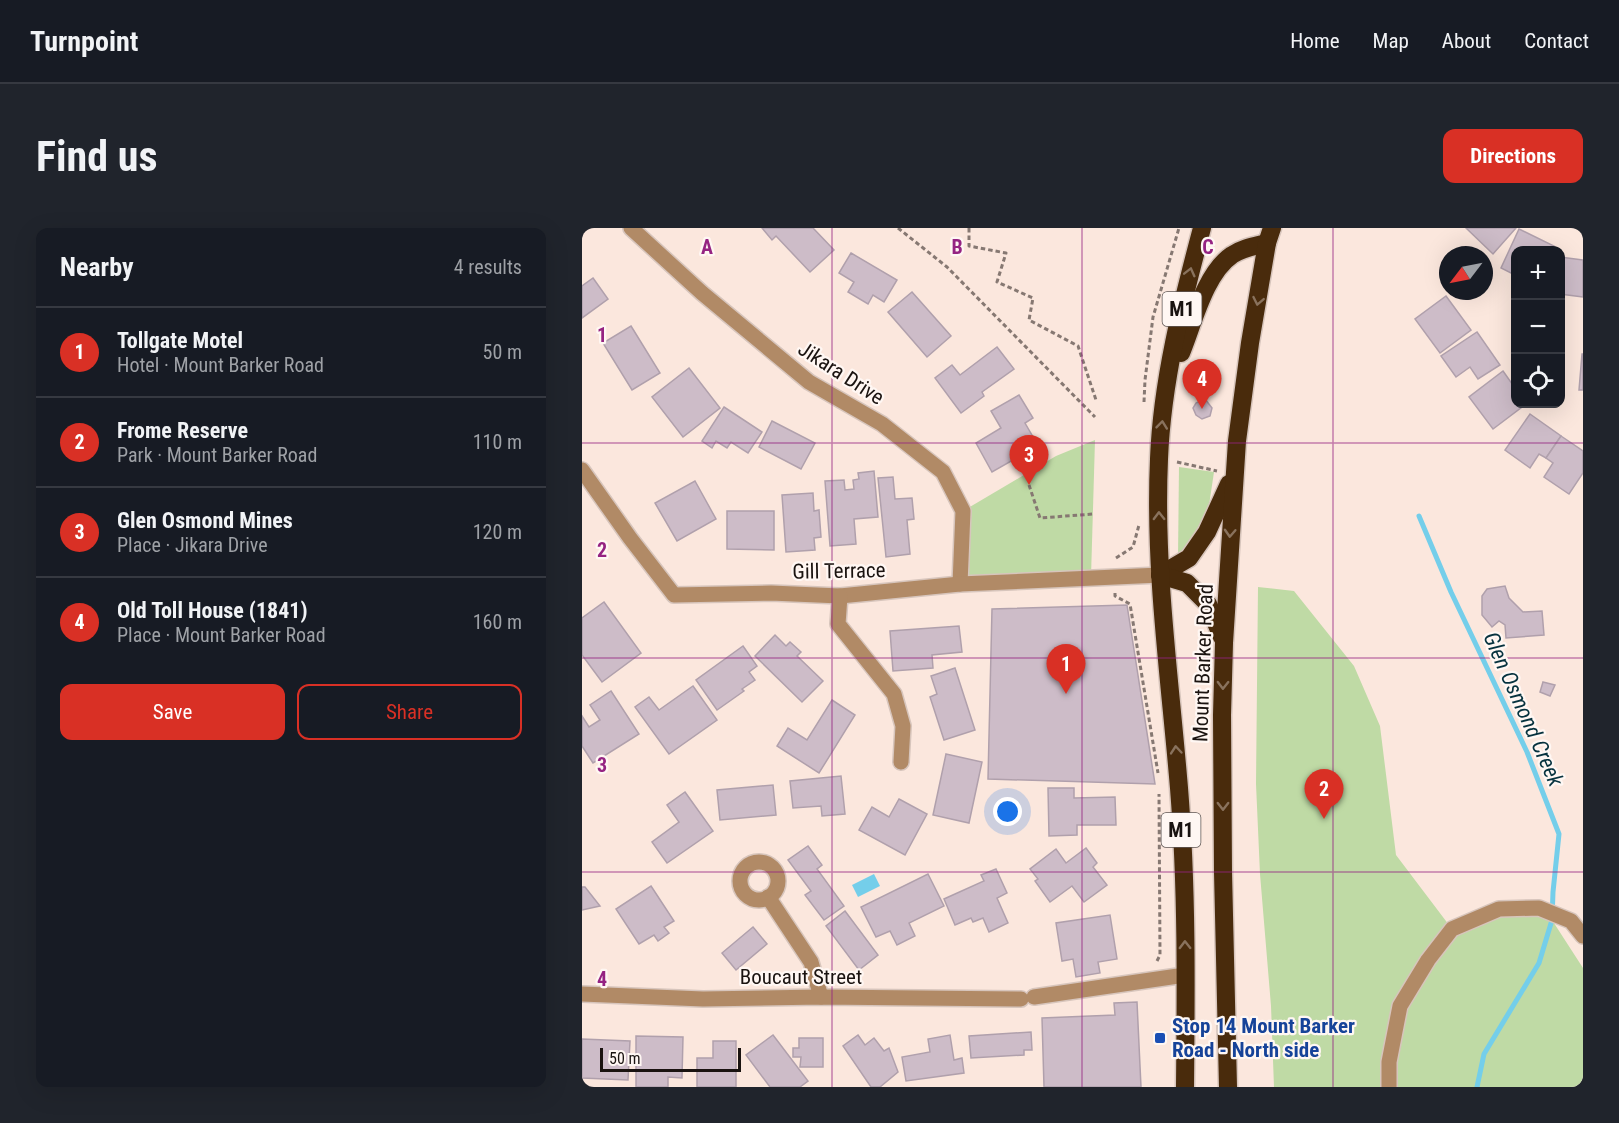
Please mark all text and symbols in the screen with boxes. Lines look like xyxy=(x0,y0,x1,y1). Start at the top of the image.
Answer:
text: Turnpoint xyxy=(30,25,138,58)
text: Home xyxy=(1290,29,1340,53)
text: Map xyxy=(1373,29,1409,53)
text: About xyxy=(1442,29,1491,53)
text: Contact xyxy=(1524,29,1589,53)
button: Directions xyxy=(1443,129,1583,183)
text: Find us xyxy=(36,132,157,181)
text: A xyxy=(701,235,713,259)
text: B xyxy=(951,235,963,259)
text: C xyxy=(1202,235,1214,259)
north arrow xyxy=(1439,246,1493,300)
map controls xyxy=(1511,246,1565,408)
button: + xyxy=(1511,246,1565,300)
text: Nearby xyxy=(60,252,134,282)
text: 4 results xyxy=(454,255,522,279)
one-way arrow xyxy=(1183,268,1196,278)
road number: M1 xyxy=(1162,292,1202,326)
one-way arrow xyxy=(1252,296,1264,306)
button: − xyxy=(1511,300,1565,354)
text: 1 xyxy=(597,323,607,347)
text: Tollgate Motel xyxy=(117,328,243,353)
street label: Jikara Drive xyxy=(794,336,888,410)
text: 1 xyxy=(74,340,85,364)
text: 50 m xyxy=(483,340,522,364)
text: Hotel · Mount Barker Road xyxy=(117,353,324,377)
button: locate xyxy=(1511,354,1565,408)
pin: 4 xyxy=(1182,360,1222,409)
text: Frome Reserve xyxy=(117,418,248,443)
one-way arrow xyxy=(1155,420,1168,429)
text: 2 xyxy=(74,430,85,454)
text: 110 m xyxy=(473,430,522,454)
pin: 3 xyxy=(1010,436,1048,485)
text: Park · Mount Barker Road xyxy=(117,443,317,467)
text: Glen Osmond Mines xyxy=(117,508,293,533)
one-way arrow xyxy=(1153,512,1165,521)
text: 3 xyxy=(74,520,85,544)
text: 120 m xyxy=(473,520,522,544)
one-way arrow xyxy=(1224,529,1237,538)
text: Place · Jikara Drive xyxy=(117,533,268,557)
text: 2 xyxy=(597,538,607,562)
street label: Gill Terrace xyxy=(792,558,886,584)
street label: Mount Barker Road xyxy=(1188,584,1218,742)
text: Old Toll House (1841) xyxy=(117,598,308,623)
text: 4 xyxy=(74,610,85,634)
text: 160 m xyxy=(473,610,522,634)
text: Place · Mount Barker Road xyxy=(117,623,326,647)
water label: Glen Osmond Creek xyxy=(1478,628,1569,791)
pin: 1 xyxy=(1046,644,1086,694)
one-way arrow xyxy=(1217,680,1229,689)
button: Save xyxy=(60,684,285,740)
button: Share xyxy=(297,684,522,740)
one-way arrow xyxy=(1170,745,1183,754)
text: 3 xyxy=(597,753,607,777)
pin: 2 xyxy=(1304,770,1344,819)
your location xyxy=(993,797,1022,826)
one-way arrow xyxy=(1217,801,1229,810)
road number: M1 xyxy=(1162,813,1200,847)
one-way arrow xyxy=(1178,940,1191,949)
street label: Boucaut Street xyxy=(740,965,862,989)
text: 4 xyxy=(597,967,607,991)
place label: Stop 14 Mount Barker Road - North side xyxy=(1172,1014,1355,1062)
marker: Stop 14 Mount Barker Road - North side xyxy=(1153,1031,1167,1045)
scale bar xyxy=(600,1045,741,1072)
text: 50 m xyxy=(609,1049,641,1068)

